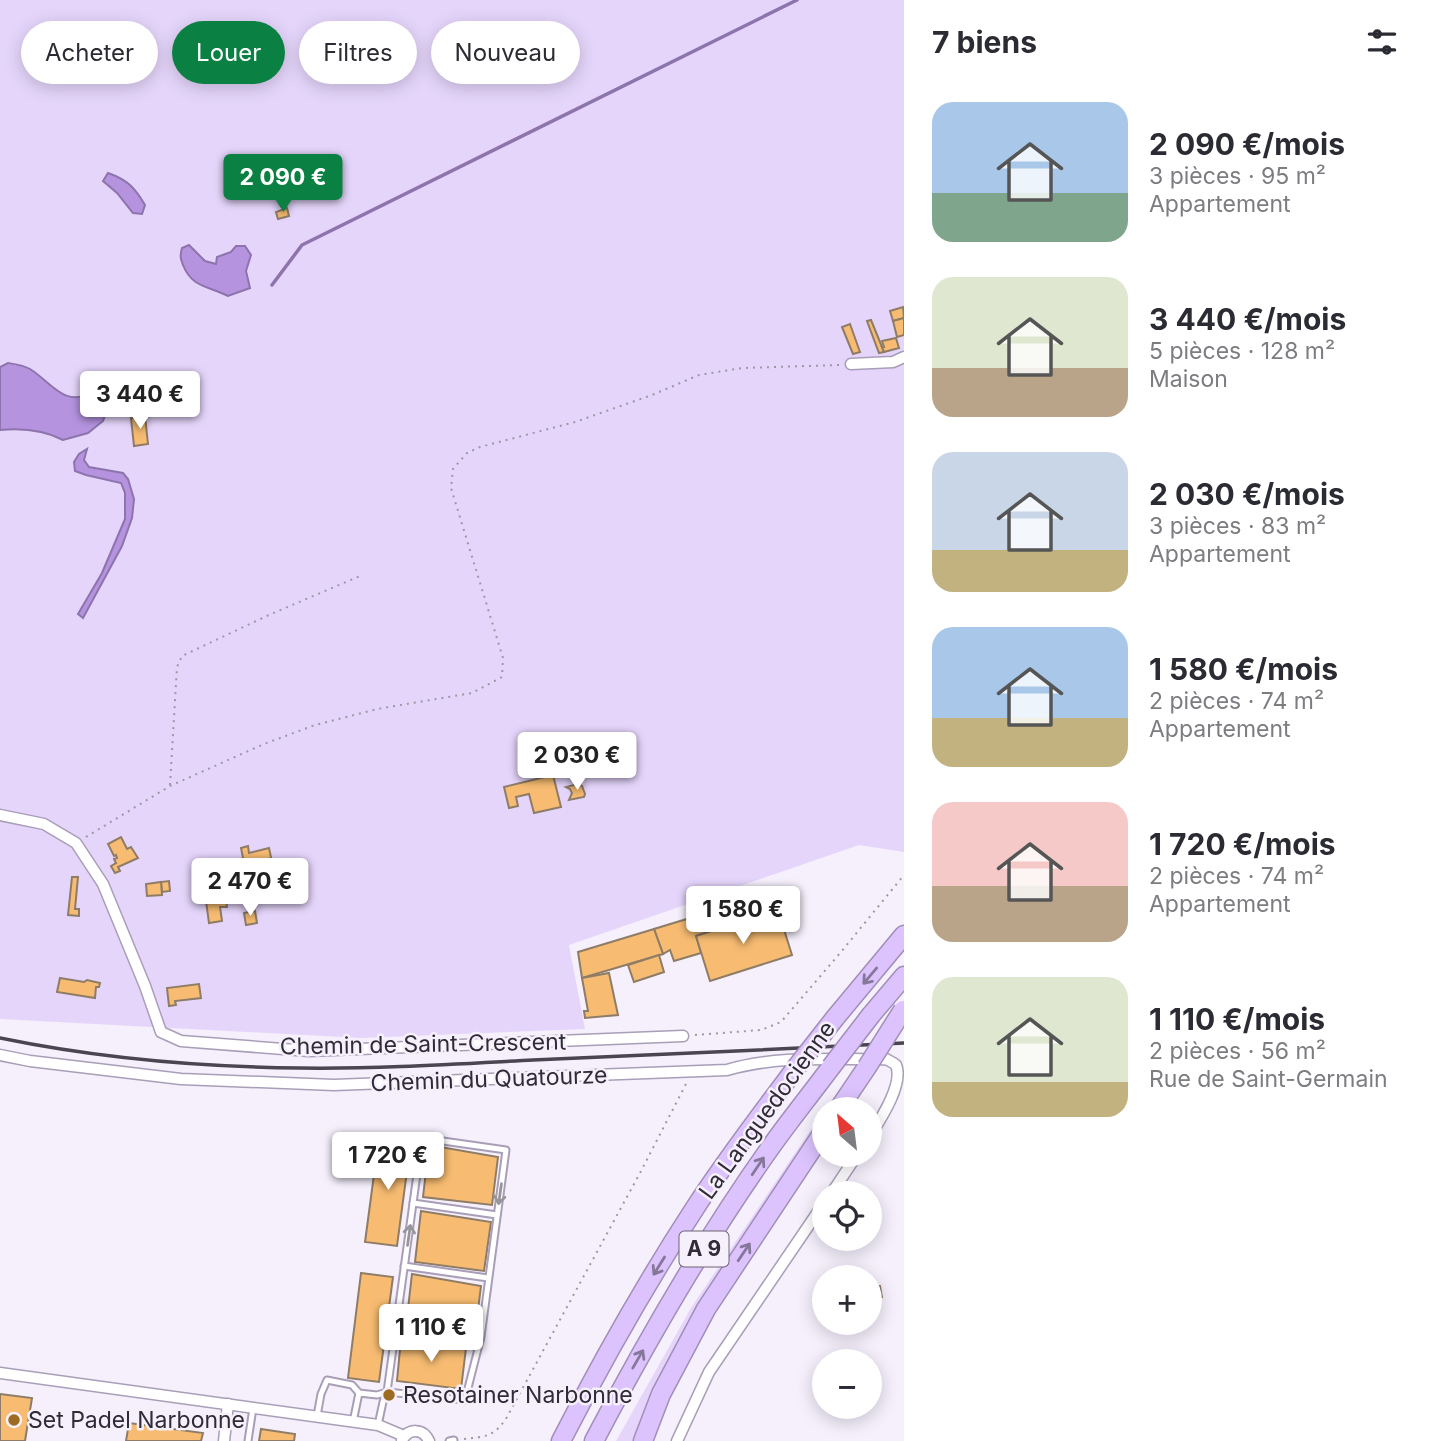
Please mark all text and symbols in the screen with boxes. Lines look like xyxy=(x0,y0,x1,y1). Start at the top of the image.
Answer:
chip: Acheter xyxy=(21,21,158,84)
chip: Louer xyxy=(172,21,285,84)
chip: Filtres xyxy=(299,21,417,84)
chip: Nouveau xyxy=(431,21,580,84)
icon: filters xyxy=(1363,23,1401,61)
text: 7 biens xyxy=(932,24,1037,60)
text: 2 090 €/mois xyxy=(1149,126,1345,162)
icon: home xyxy=(988,130,1072,214)
pin: 2 090 € xyxy=(218,154,348,214)
text: 3 pièces · 95 m² xyxy=(1149,162,1326,190)
text: 2 090 € xyxy=(239,163,327,191)
text: Appartement xyxy=(1149,190,1291,218)
text: 3 440 €/mois xyxy=(1149,301,1346,337)
icon: home xyxy=(988,305,1072,389)
text: 5 pièces · 128 m² xyxy=(1149,337,1335,365)
text: Maison xyxy=(1149,365,1228,393)
pin: 3 440 € xyxy=(75,372,205,431)
text: 3 440 € xyxy=(96,380,184,408)
text: 2 030 €/mois xyxy=(1149,476,1345,512)
icon: home xyxy=(988,480,1072,564)
text: 3 pièces · 83 m² xyxy=(1149,512,1326,540)
text: Appartement xyxy=(1149,540,1291,568)
text: 1 580 €/mois xyxy=(1149,651,1338,687)
icon: home xyxy=(988,655,1072,739)
text: 2 pièces · 74 m² xyxy=(1149,687,1324,715)
text: Appartement xyxy=(1149,715,1291,743)
pin: 2 030 € xyxy=(512,732,642,792)
text: 2 030 € xyxy=(534,741,621,769)
text: 1 720 €/mois xyxy=(1149,826,1336,862)
icon: home xyxy=(988,830,1072,914)
pin: 2 470 € xyxy=(185,858,315,918)
text: 2 pièces · 74 m² xyxy=(1149,862,1324,890)
text: 2 470 € xyxy=(207,867,293,895)
pin: 1 580 € xyxy=(678,886,808,946)
text: Appartement xyxy=(1149,890,1291,918)
text: 1 580 € xyxy=(702,895,784,923)
one-way arrow xyxy=(862,967,878,985)
text: 1 110 €/mois xyxy=(1149,1001,1325,1037)
icon: home xyxy=(988,1005,1072,1089)
street label: La Languedocienne xyxy=(693,1015,841,1205)
street label: Chemin de Saint-Crescent xyxy=(280,1027,567,1060)
text: 2 pièces · 56 m² xyxy=(1149,1037,1326,1065)
street label: Chemin du Quatourze xyxy=(370,1061,608,1097)
text: Rue de Saint-Germain xyxy=(1149,1065,1388,1093)
north arrow xyxy=(812,1097,882,1167)
map controls xyxy=(812,1097,882,1419)
pin: 1 720 € xyxy=(323,1132,453,1192)
text: 1 720 € xyxy=(348,1141,428,1169)
one-way arrow xyxy=(751,1157,765,1176)
button: locate xyxy=(812,1181,882,1251)
one-way arrow xyxy=(493,1183,506,1205)
one-way arrow xyxy=(403,1224,416,1247)
road number: A 9 xyxy=(680,1232,728,1266)
one-way arrow xyxy=(737,1243,751,1262)
one-way arrow xyxy=(652,1255,666,1275)
button: + xyxy=(812,1265,882,1335)
pin: 1 110 € xyxy=(366,1304,496,1364)
text: 1 110 € xyxy=(395,1313,467,1341)
button: − xyxy=(812,1349,882,1419)
one-way arrow xyxy=(631,1350,645,1370)
place label: Resotainer Narbonne xyxy=(403,1381,633,1409)
marker: Resotainer Narbonne xyxy=(381,1387,397,1403)
place label: Set Padel Narbonne xyxy=(28,1406,245,1434)
marker: Set Padel Narbonne xyxy=(6,1412,22,1428)

